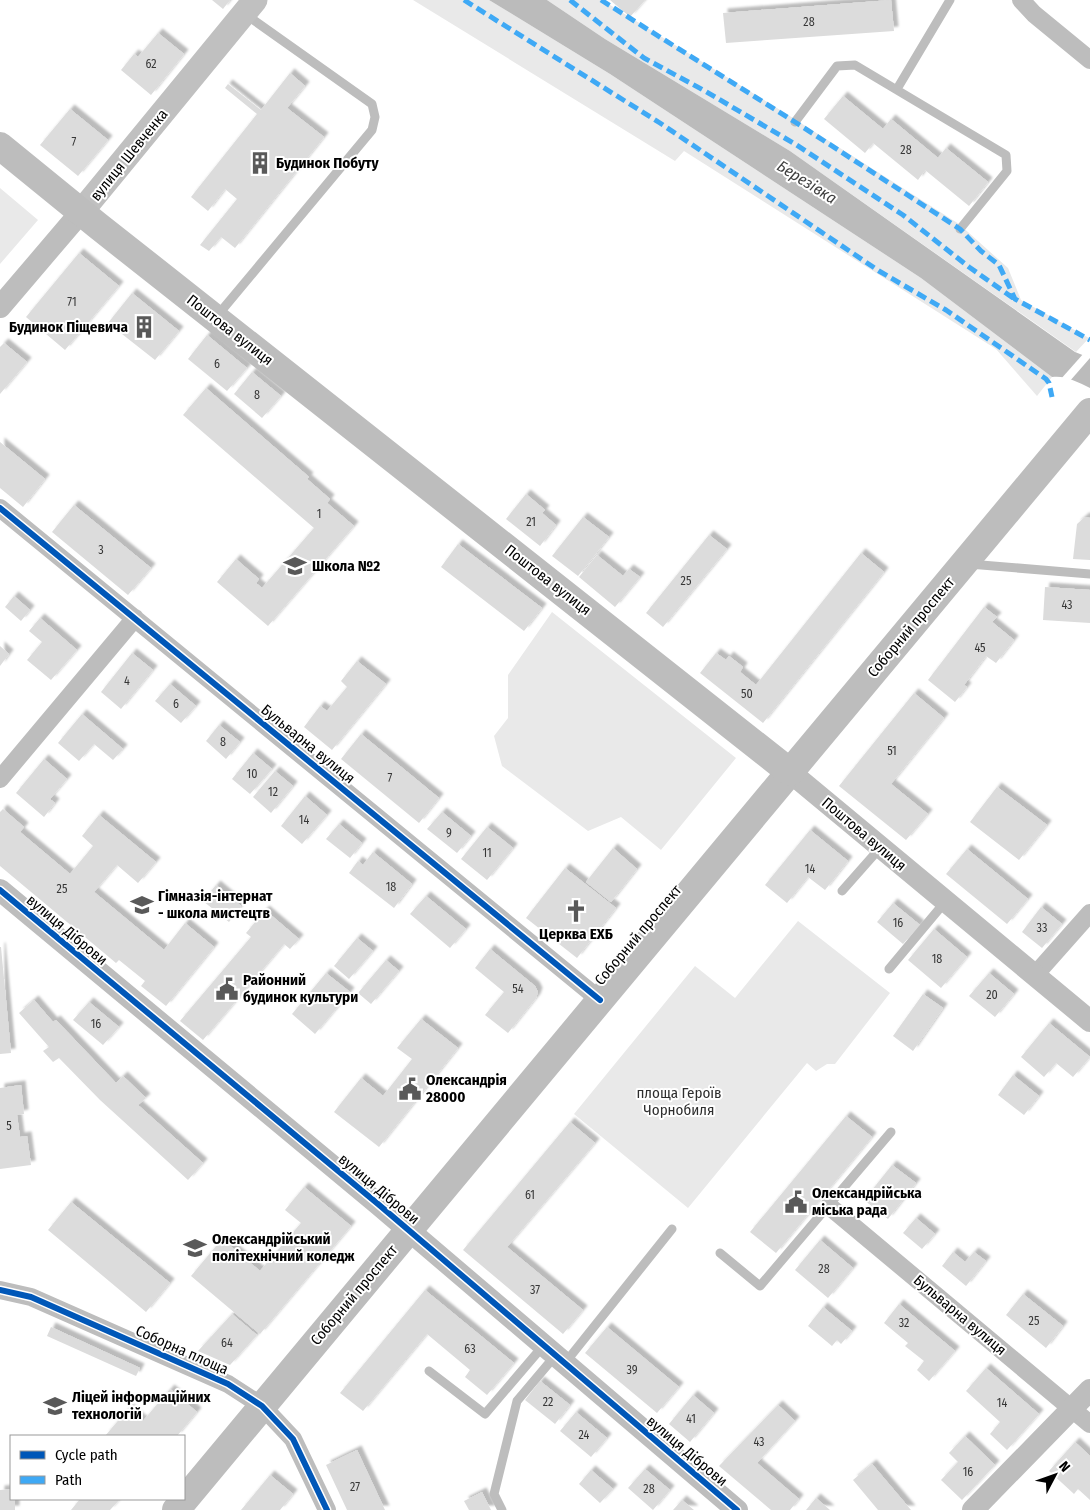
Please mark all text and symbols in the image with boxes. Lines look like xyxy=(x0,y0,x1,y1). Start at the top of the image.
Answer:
house number: 28 xyxy=(803,15,815,29)
house number: 62 xyxy=(145,57,157,71)
street label: вулиця Шевченка xyxy=(87,106,171,204)
house number: 7 xyxy=(72,135,77,149)
house number: 28 xyxy=(900,143,912,157)
building icon: Будинок Побуту xyxy=(247,150,273,176)
place label: Будинок Побуту xyxy=(276,154,380,172)
water label: Березівка xyxy=(774,156,840,208)
street label: Поштова вулиця xyxy=(183,291,277,369)
house number: 71 xyxy=(67,295,77,309)
building icon: Будинок Піщевича xyxy=(131,314,157,340)
place label: Будинок Піщевича xyxy=(9,318,129,336)
house number: 6 xyxy=(214,357,220,371)
house number: 8 xyxy=(254,388,260,402)
house number: 1 xyxy=(317,507,321,521)
house number: 21 xyxy=(526,515,536,529)
street label: Поштова вулиця xyxy=(501,541,595,619)
house number: 3 xyxy=(98,543,104,557)
school or university icon: Школа №2 xyxy=(282,553,308,579)
place label: Школа №2 xyxy=(312,557,380,575)
street label: Соборний проспект xyxy=(864,573,959,681)
house number: 25 xyxy=(681,574,692,588)
house number: 43 xyxy=(1061,598,1073,612)
house number: 45 xyxy=(974,641,986,655)
house number: 4 xyxy=(124,674,130,688)
house number: 50 xyxy=(741,687,753,701)
house number: 6 xyxy=(173,697,179,711)
street label: Бульварна вулиця xyxy=(257,701,359,787)
house number: 8 xyxy=(220,735,226,749)
house number: 51 xyxy=(887,744,897,758)
house number: 10 xyxy=(247,767,257,781)
house number: 7 xyxy=(388,771,393,785)
house number: 12 xyxy=(268,785,278,799)
street label: Поштова вулиця xyxy=(818,794,910,874)
house number: 14 xyxy=(299,813,309,827)
house number: 9 xyxy=(446,826,452,840)
house number: 11 xyxy=(482,846,492,860)
house number: 14 xyxy=(805,862,815,876)
house number: 18 xyxy=(386,880,396,894)
street label: Соборний проспект xyxy=(591,881,686,989)
house number: 25 xyxy=(57,882,68,896)
place label: Гімназія-інтернат - школа мистецтв xyxy=(158,887,273,922)
street label: вулиця Діброви xyxy=(23,891,111,969)
school or university icon: Гімназія-інтернат - школа мистецтв xyxy=(129,892,155,918)
church icon: Церква ЕХБ xyxy=(563,898,589,924)
house number: 16 xyxy=(893,916,903,930)
house number: 33 xyxy=(1037,921,1047,935)
place label: Церква ЕХБ xyxy=(539,925,613,943)
house number: 18 xyxy=(932,952,942,966)
place label: Районний будинок культури xyxy=(243,971,358,1006)
public building icon: Районний будинок культури xyxy=(214,976,240,1002)
house number: 54 xyxy=(512,982,524,996)
house number: 20 xyxy=(986,988,998,1002)
house number: 16 xyxy=(91,1017,101,1031)
place label: Олександрія 28000 xyxy=(425,1071,507,1106)
public building icon: Олександрія 28000 xyxy=(397,1076,423,1102)
park label: площа Героїв Чорнобиля xyxy=(636,1084,722,1119)
house number: 5 xyxy=(6,1119,12,1133)
street label: вулиця Діброви xyxy=(335,1150,423,1228)
place label: Олександрійська міська рада xyxy=(812,1184,922,1219)
house number: 61 xyxy=(525,1188,535,1202)
public building icon: Олександрійська міська рада xyxy=(783,1189,809,1215)
place label: Олександрійський політехнічний коледж xyxy=(212,1230,355,1265)
school or university icon: Олександрійський політехнічний коледж xyxy=(182,1235,208,1261)
street label: Соборний проспект xyxy=(307,1241,402,1349)
house number: 28 xyxy=(818,1262,830,1276)
street label: Бульварна вулиця xyxy=(910,1271,1010,1359)
house number: 37 xyxy=(530,1283,540,1297)
house number: 25 xyxy=(1029,1314,1040,1328)
house number: 32 xyxy=(899,1316,909,1330)
street label: Соборна площа xyxy=(133,1322,231,1378)
house number: 64 xyxy=(221,1336,233,1350)
house number: 63 xyxy=(464,1342,476,1356)
house number: 39 xyxy=(626,1363,638,1377)
place label: Ліцей інформаційних технологій xyxy=(72,1388,212,1423)
school or university icon: Ліцей інформаційних технологій xyxy=(42,1393,68,1419)
house number: 22 xyxy=(543,1395,553,1409)
house number: 14 xyxy=(997,1396,1007,1410)
street label: вулиця Діброви xyxy=(643,1412,731,1490)
house number: 41 xyxy=(686,1412,696,1426)
house number: 24 xyxy=(579,1428,590,1442)
legend xyxy=(10,1435,185,1500)
house number: 43 xyxy=(753,1435,765,1449)
text: Cycle path xyxy=(55,1446,118,1464)
north arrow xyxy=(1030,1450,1080,1500)
text: N xyxy=(1055,1458,1074,1476)
house number: 16 xyxy=(963,1465,973,1479)
text: Path xyxy=(55,1471,82,1489)
house number: 27 xyxy=(350,1480,360,1494)
house number: 28 xyxy=(643,1482,655,1496)

